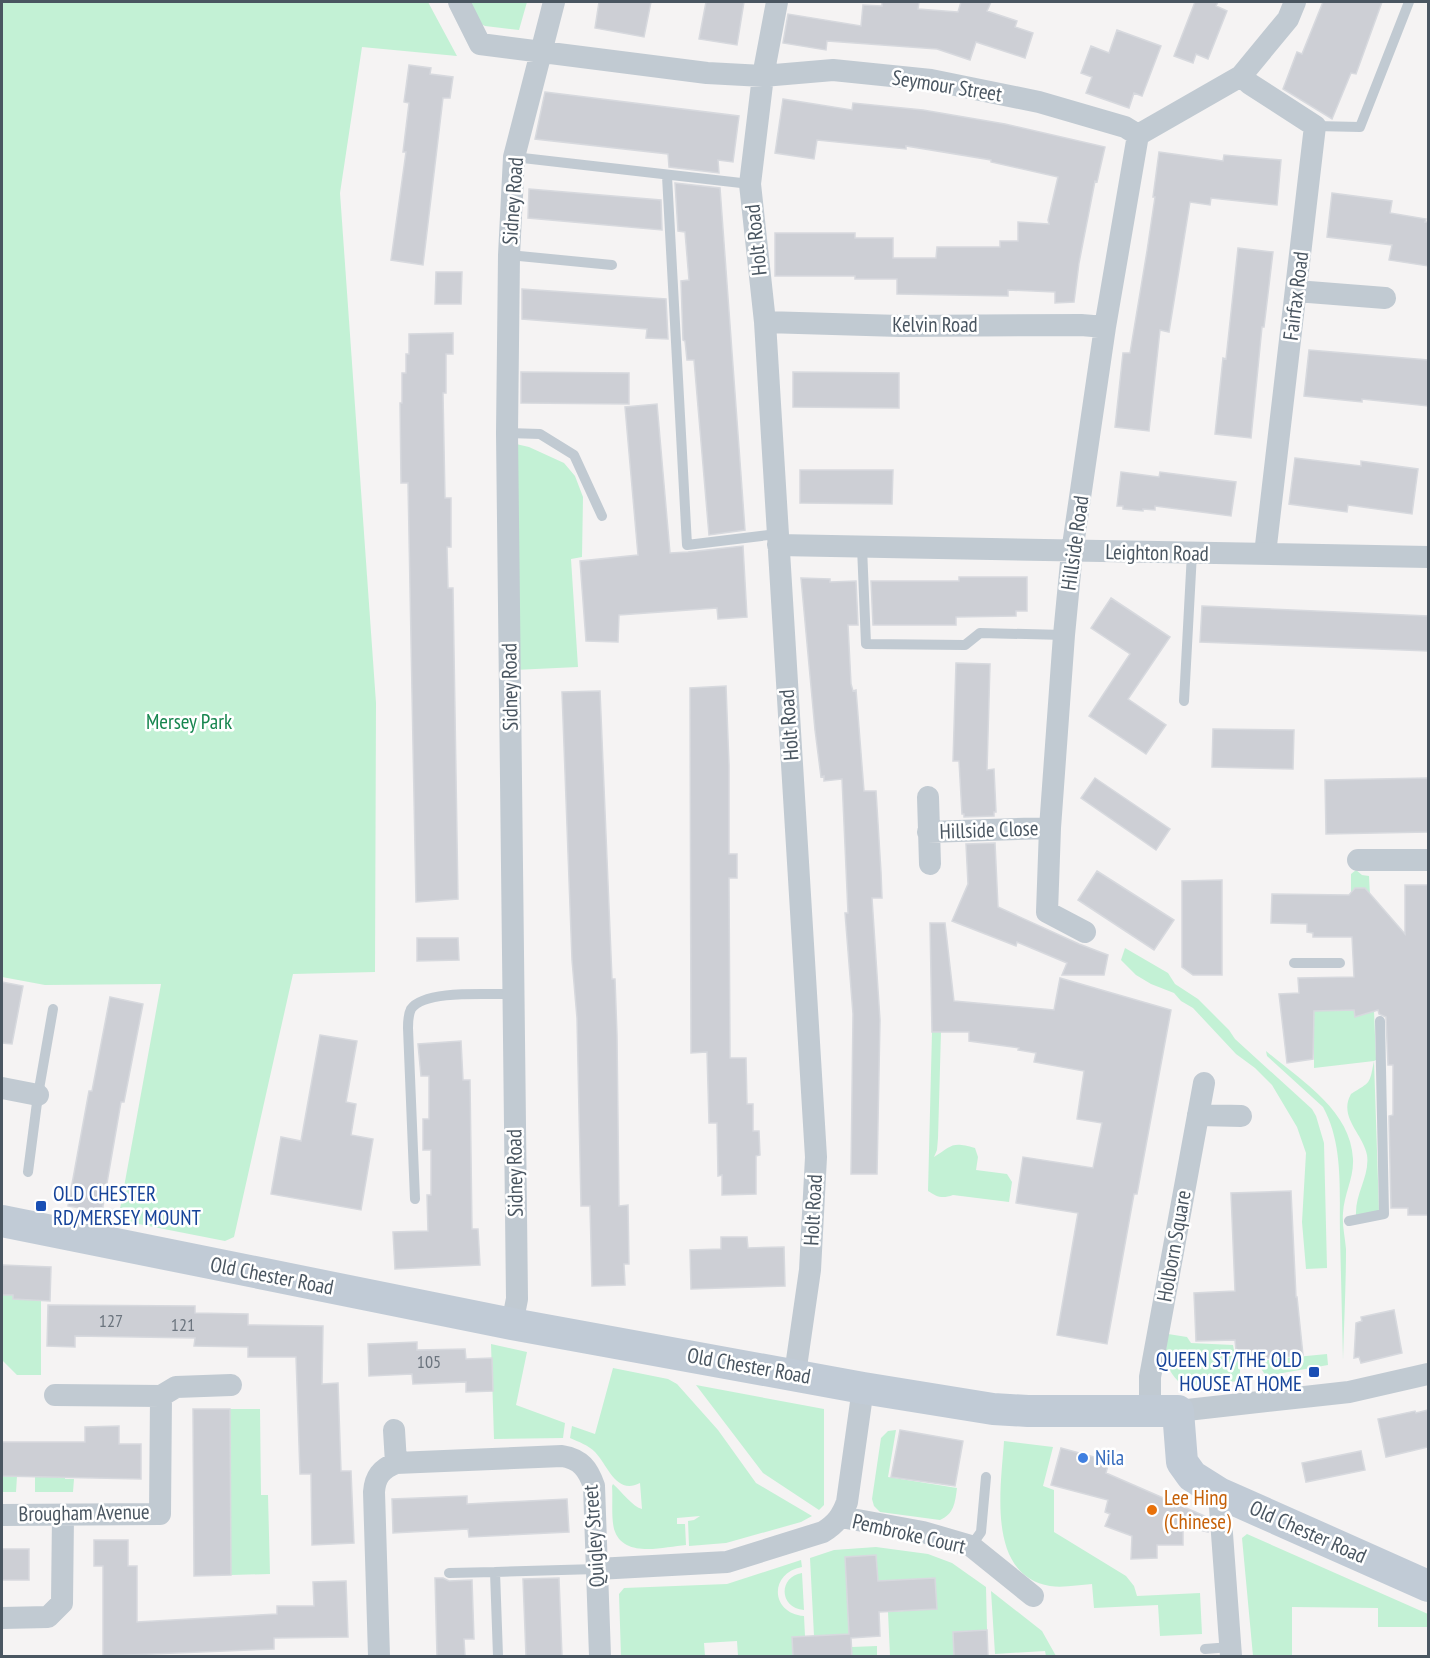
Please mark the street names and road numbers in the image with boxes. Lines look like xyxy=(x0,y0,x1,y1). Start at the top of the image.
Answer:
street label: Seymour Street xyxy=(890,64,1004,108)
street label: Sidney Road xyxy=(496,156,529,246)
street label: Holt Road xyxy=(738,203,773,277)
street label: Fairfax Road xyxy=(1277,250,1314,342)
street label: Kelvin Road xyxy=(892,311,978,338)
street label: Hillside Road xyxy=(1055,494,1095,592)
street label: Leighton Road xyxy=(1105,538,1209,567)
street label: Sidney Road xyxy=(495,643,524,731)
street label: Holt Road xyxy=(773,689,804,762)
street label: Hillside Close xyxy=(939,814,1039,845)
street label: Sidney Road xyxy=(500,1129,529,1217)
street label: Holt Road xyxy=(797,1174,828,1246)
street label: Holborn Square xyxy=(1150,1188,1197,1304)
street label: Old Chester Road xyxy=(208,1250,336,1301)
street label: Old Chester Road xyxy=(685,1341,813,1390)
street label: Quigley Street xyxy=(576,1484,611,1588)
street label: Old Chester Road xyxy=(1246,1494,1371,1569)
street label: Brougham Avenue xyxy=(18,1498,150,1527)
street label: Pembroke Court xyxy=(850,1507,969,1560)

